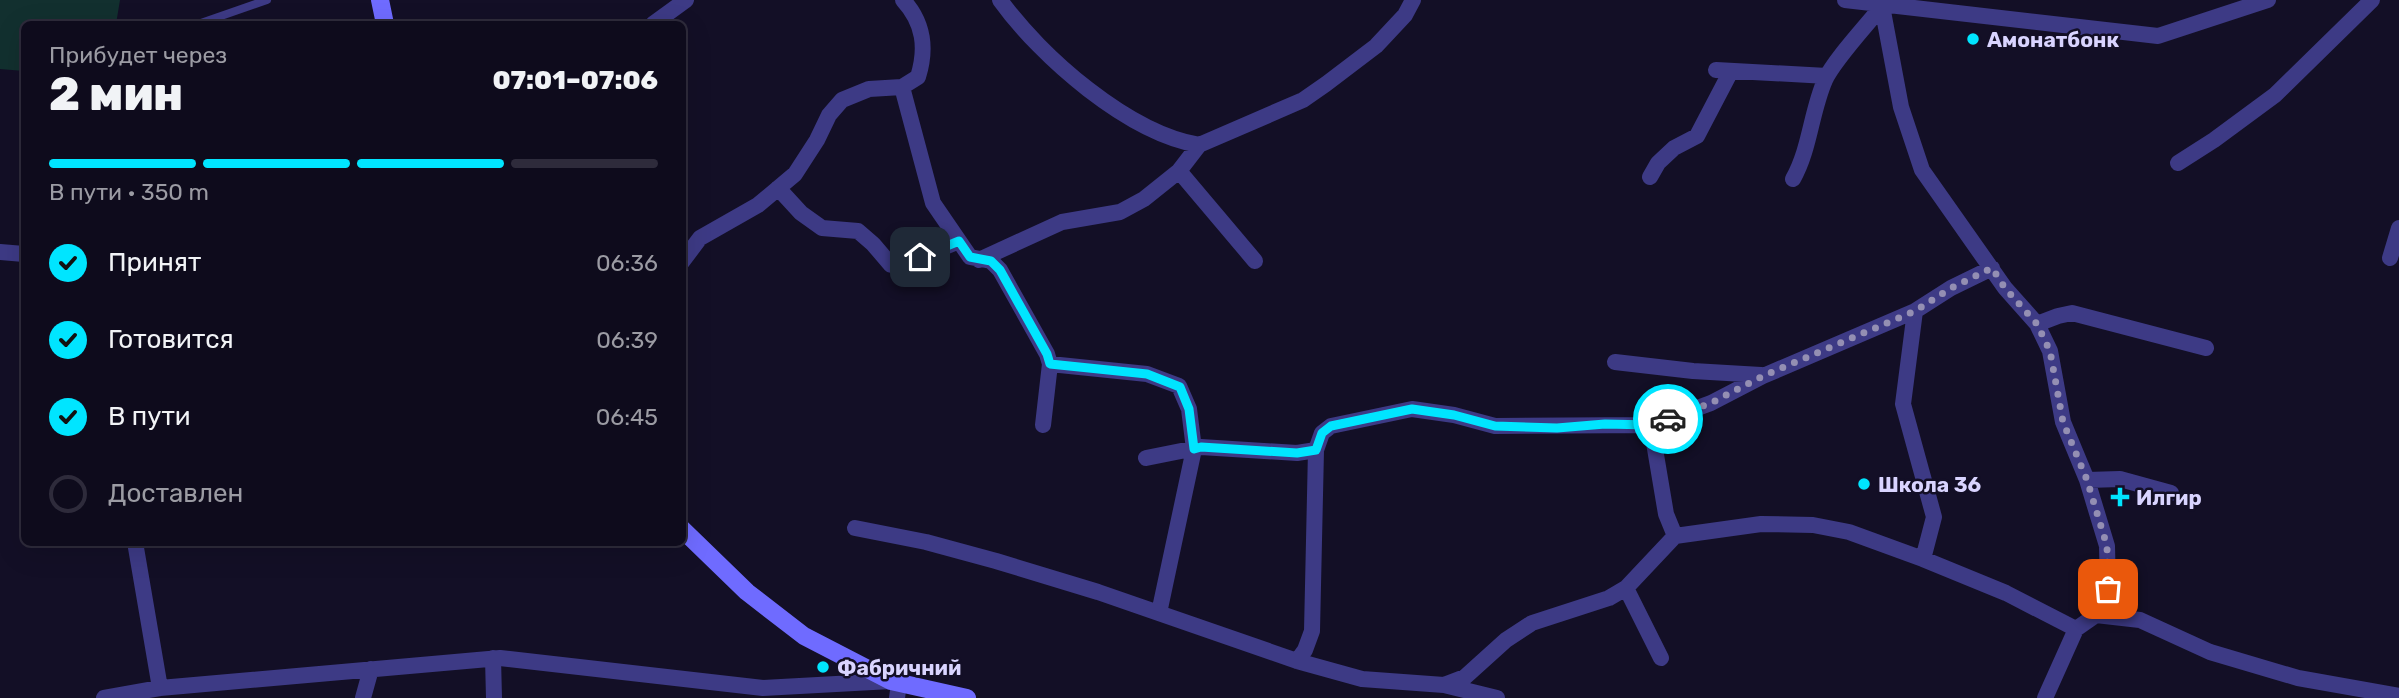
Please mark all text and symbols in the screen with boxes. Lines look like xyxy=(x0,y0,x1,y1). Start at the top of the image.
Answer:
place label: Амонатбонк xyxy=(1987,27,2119,52)
marker: Амонатбонк xyxy=(1965,31,1981,47)
text: Прибудет через xyxy=(49,41,227,69)
text: 07:01–07:06 xyxy=(492,65,658,96)
text: 2 мин xyxy=(49,67,183,122)
text: В пути · 350 m xyxy=(49,178,209,206)
pin xyxy=(890,227,950,287)
icon: home xyxy=(901,238,939,276)
icon: check xyxy=(49,244,87,282)
text: Принят xyxy=(108,247,201,278)
text: 06:36 xyxy=(596,249,658,277)
icon: check xyxy=(49,321,87,359)
text: Готовится xyxy=(108,324,234,355)
text: 06:39 xyxy=(596,326,658,354)
courier xyxy=(1633,384,1703,454)
icon: check xyxy=(49,398,87,436)
icon: car xyxy=(1649,400,1687,438)
text: В пути xyxy=(108,401,191,432)
text: 06:45 xyxy=(596,403,658,431)
place label: Школа 36 xyxy=(1878,472,1982,497)
marker: Школа 36 xyxy=(1856,476,1872,492)
text: Доставлен xyxy=(108,478,243,509)
place label: Илгир xyxy=(2136,485,2202,510)
marker: Илгир xyxy=(2110,487,2130,507)
pin xyxy=(2078,559,2138,619)
icon: bag xyxy=(2089,570,2127,608)
place label: Фабричний xyxy=(837,655,961,680)
marker: Фабричний xyxy=(815,659,831,675)

